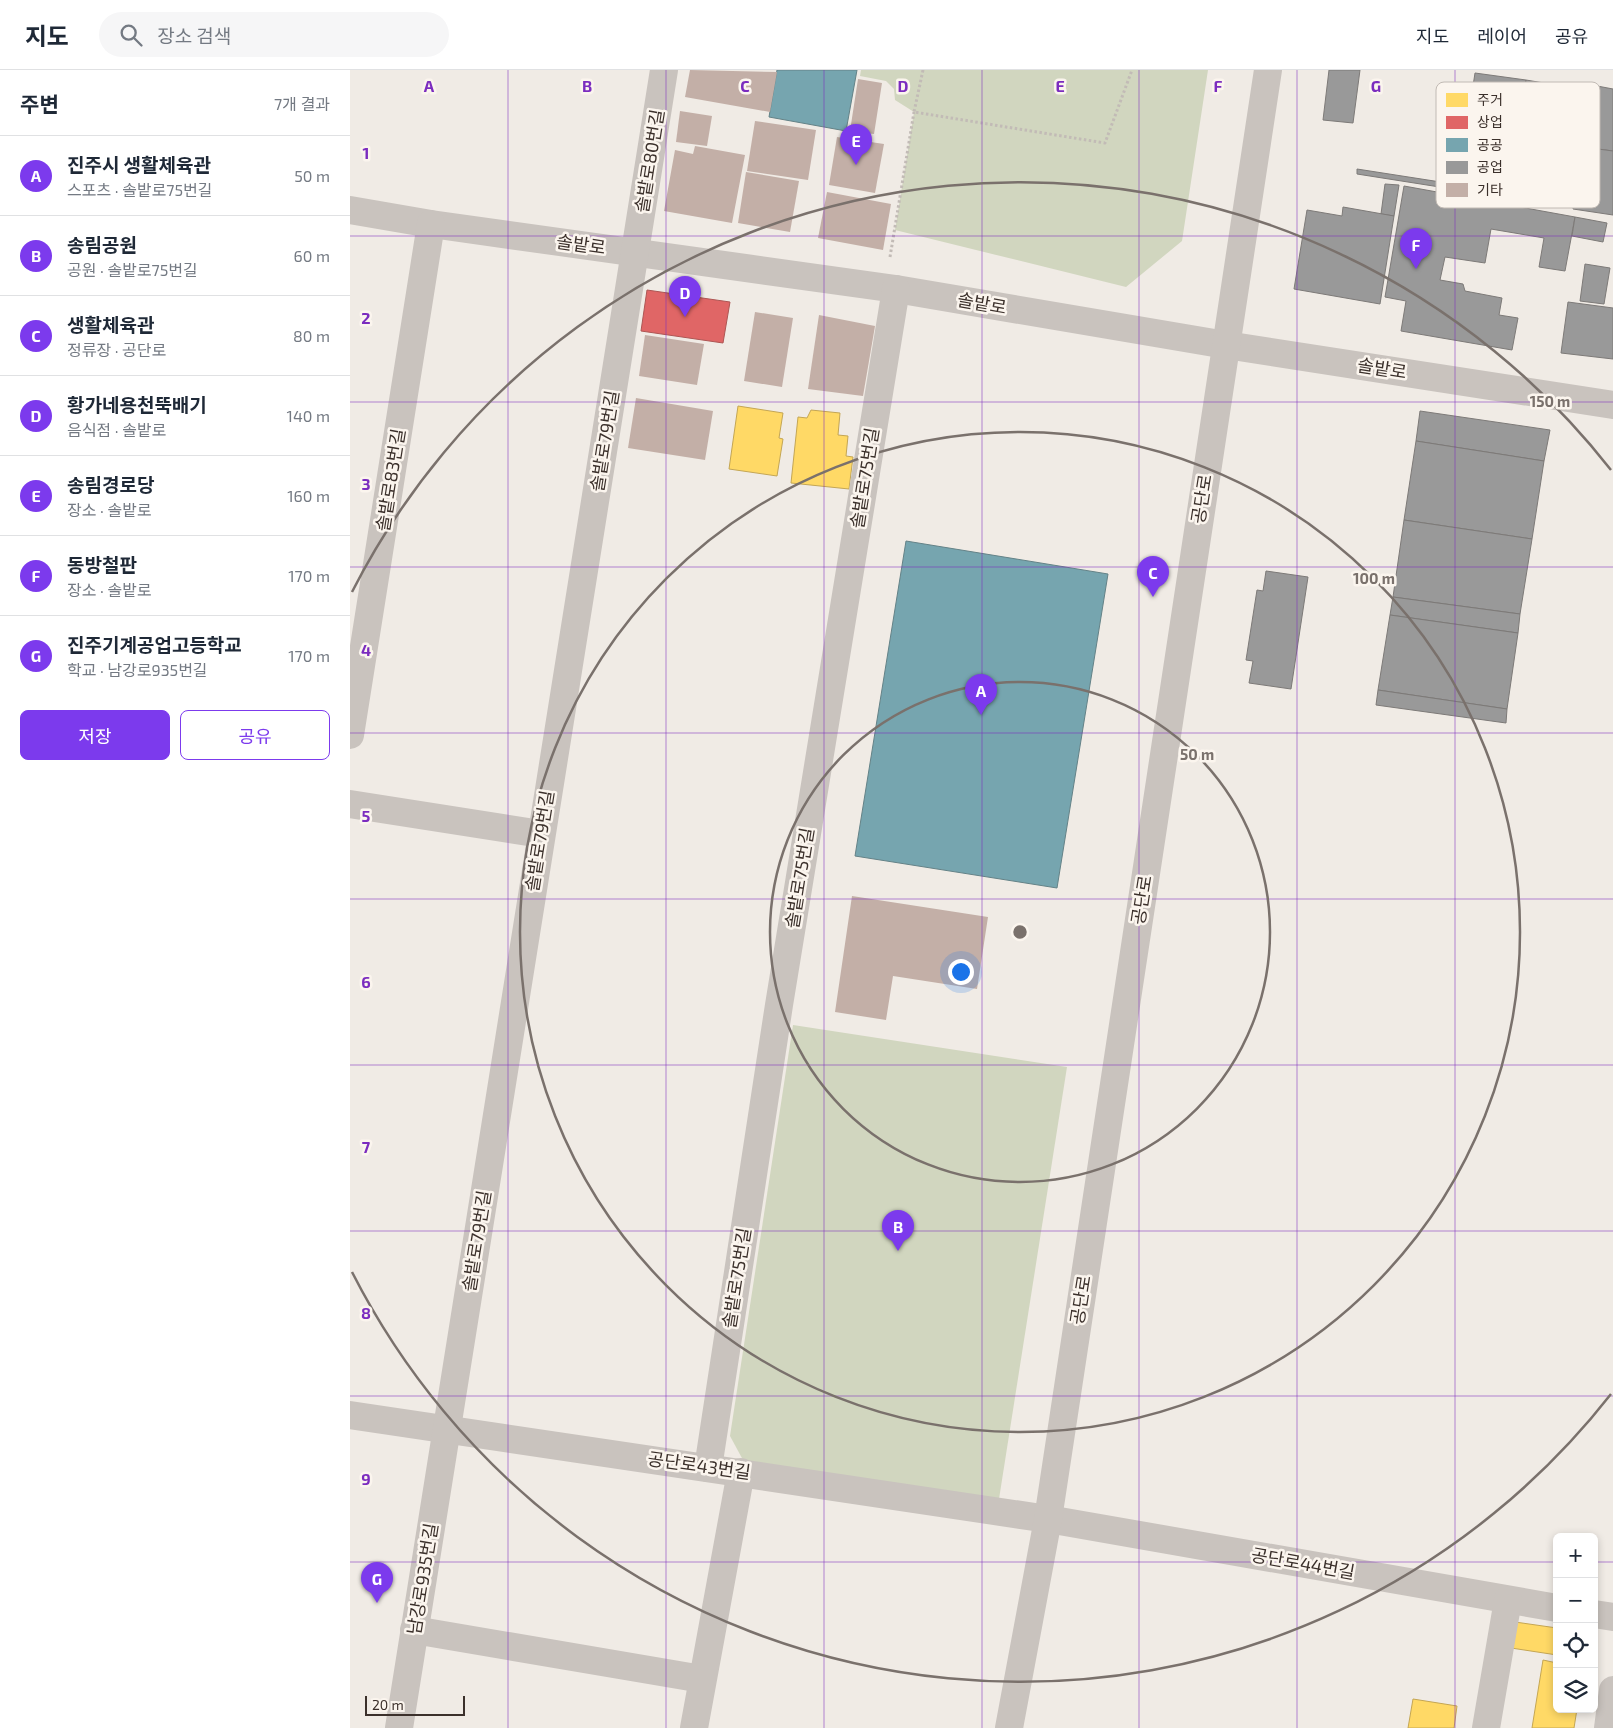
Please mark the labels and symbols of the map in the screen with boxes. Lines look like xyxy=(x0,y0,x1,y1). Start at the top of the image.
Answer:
text: A xyxy=(424,76,435,95)
text: B xyxy=(582,76,592,95)
text: C xyxy=(740,76,750,95)
text: D xyxy=(898,76,909,95)
text: E xyxy=(1055,76,1065,95)
text: F xyxy=(1214,76,1223,95)
text: G xyxy=(1371,76,1381,95)
legend xyxy=(1436,82,1600,208)
text: 주거 xyxy=(1477,91,1503,108)
street label: 솔밭로80번길 xyxy=(630,107,668,214)
text: 상업 xyxy=(1477,113,1503,130)
pin: E xyxy=(840,124,872,165)
text: 공공 xyxy=(1477,136,1503,153)
text: 1 xyxy=(363,143,369,162)
text: 공업 xyxy=(1477,158,1503,175)
text: 기타 xyxy=(1477,181,1503,198)
pin: F xyxy=(1400,228,1432,269)
street label: 솔밭로 xyxy=(555,230,607,258)
pin: D xyxy=(669,276,701,317)
street label: 솔밭로 xyxy=(956,288,1009,318)
text: 2 xyxy=(361,308,371,327)
street label: 솔밭로 xyxy=(1356,353,1408,383)
street label: 솔밭로79번길 xyxy=(585,389,623,493)
text: 150 m xyxy=(1530,392,1570,410)
street label: 솔밭로75번길 xyxy=(845,426,883,530)
street label: 솔밭로83번길 xyxy=(371,427,409,533)
street label: 공단로 xyxy=(1186,473,1216,525)
text: 3 xyxy=(361,474,371,493)
pin: C xyxy=(1137,556,1169,597)
text: 100 m xyxy=(1353,569,1395,587)
text: 4 xyxy=(361,640,371,659)
pin: A xyxy=(965,674,997,715)
text: 50 m xyxy=(1180,745,1214,763)
street label: 솔밭로79번길 xyxy=(520,789,558,893)
text: 5 xyxy=(362,806,371,825)
street label: 솔밭로75번길 xyxy=(780,826,818,930)
street label: 공단로 xyxy=(1126,874,1156,926)
centre of rings xyxy=(1011,923,1029,941)
your location xyxy=(948,959,974,985)
text: 6 xyxy=(361,972,371,991)
text: 7 xyxy=(362,1137,371,1156)
street label: 솔밭로79번길 xyxy=(457,1189,495,1293)
pin: B xyxy=(882,1210,914,1251)
street label: 솔밭로75번길 xyxy=(717,1226,755,1330)
street label: 공단로 xyxy=(1065,1274,1095,1326)
text: 8 xyxy=(361,1303,371,1322)
street label: 공단로43번길 xyxy=(646,1447,752,1483)
text: 9 xyxy=(361,1469,371,1488)
street label: 남강로935번길 xyxy=(402,1521,442,1636)
street label: 공단로44번길 xyxy=(1250,1543,1357,1583)
pin: G xyxy=(361,1562,393,1603)
scale bar xyxy=(365,1693,465,1716)

